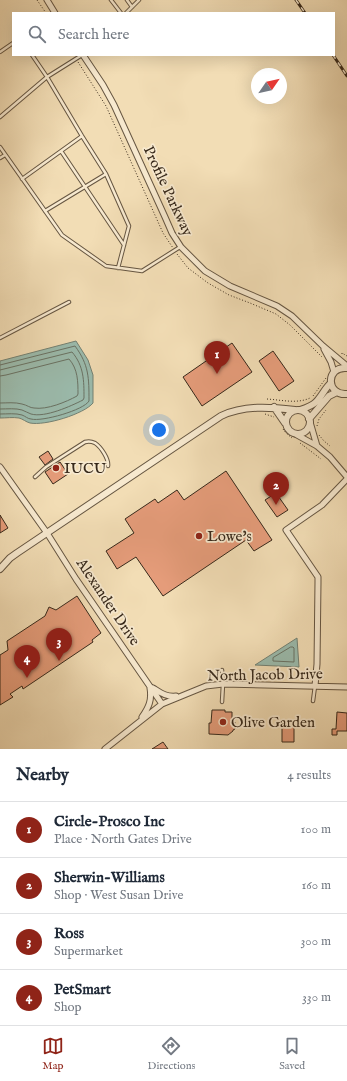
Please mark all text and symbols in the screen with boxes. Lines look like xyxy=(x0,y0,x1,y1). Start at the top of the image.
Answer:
search box xyxy=(12,12,335,56)
icon: search xyxy=(26,23,48,45)
text: Search here xyxy=(58,25,129,44)
north arrow xyxy=(251,68,287,104)
street label: Profile Parkway xyxy=(139,143,197,240)
pin: 1 xyxy=(204,341,230,374)
your location xyxy=(149,420,169,440)
place label: IUCU xyxy=(64,459,107,478)
marker: IUCU xyxy=(51,463,61,473)
pin: 2 xyxy=(263,472,289,505)
place label: Lowe's xyxy=(207,527,252,546)
marker: Lowe's xyxy=(194,531,204,541)
street label: Alexander Drive xyxy=(71,554,144,649)
pin: 3 xyxy=(46,628,72,661)
pin: 4 xyxy=(14,645,40,678)
street label: North Jacob Drive xyxy=(207,664,323,686)
place label: Olive Garden xyxy=(231,713,315,732)
marker: Olive Garden xyxy=(218,717,228,727)
text: Nearby xyxy=(16,765,69,786)
text: 4 results xyxy=(287,767,331,784)
text: Circle-Prosco Inc xyxy=(54,812,165,831)
text: 1 xyxy=(27,821,31,838)
text: 100 m xyxy=(301,821,331,838)
text: Place · North Gates Drive xyxy=(54,831,192,848)
text: Sherwin-Williams xyxy=(54,868,165,887)
text: 2 xyxy=(26,877,32,894)
text: 160 m xyxy=(301,877,331,894)
text: Shop · West Susan Drive xyxy=(54,887,183,904)
text: Ross xyxy=(54,924,84,943)
text: 3 xyxy=(27,933,31,950)
text: 300 m xyxy=(300,933,331,950)
text: Supermarket xyxy=(54,943,123,960)
text: PetSmart xyxy=(54,980,111,999)
text: 4 xyxy=(26,989,32,1006)
text: 330 m xyxy=(302,989,331,1006)
text: Shop xyxy=(54,999,82,1016)
tab: Map xyxy=(42,1035,64,1073)
tab: Directions xyxy=(148,1035,195,1073)
tab: Saved xyxy=(279,1035,305,1073)

